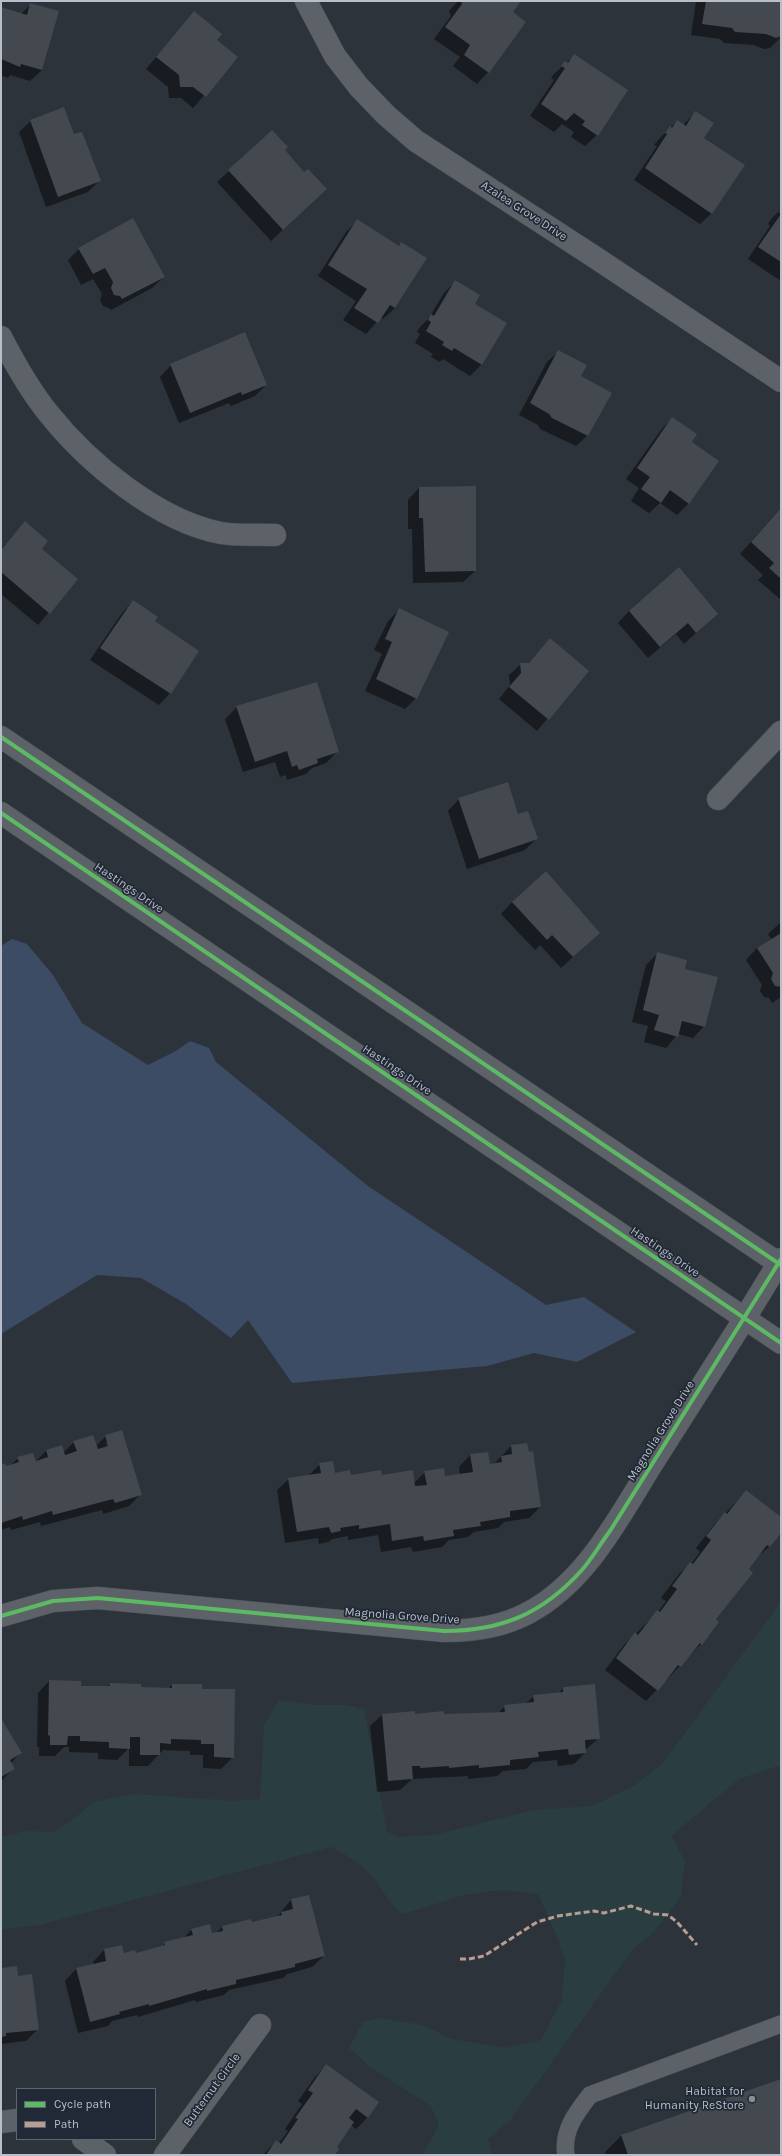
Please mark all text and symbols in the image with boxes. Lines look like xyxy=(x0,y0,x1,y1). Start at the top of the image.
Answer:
street label: Azalea Grove Drive xyxy=(478,178,570,244)
street label: Hastings Drive xyxy=(92,860,166,916)
street label: Hastings Drive xyxy=(360,1042,434,1098)
street label: Hastings Drive xyxy=(628,1224,702,1280)
street label: Magnolia Grove Drive xyxy=(624,1378,698,1484)
street label: Magnolia Grove Drive xyxy=(344,1605,460,1627)
street label: Butternut Circle xyxy=(181,2051,243,2129)
place label: Habitat for Humanity ReStore xyxy=(645,2085,744,2113)
legend xyxy=(16,2088,156,2140)
marker: Habitat for Humanity ReStore xyxy=(747,2094,757,2104)
text: Cycle path xyxy=(54,2097,111,2111)
text: Path xyxy=(54,2117,79,2131)

